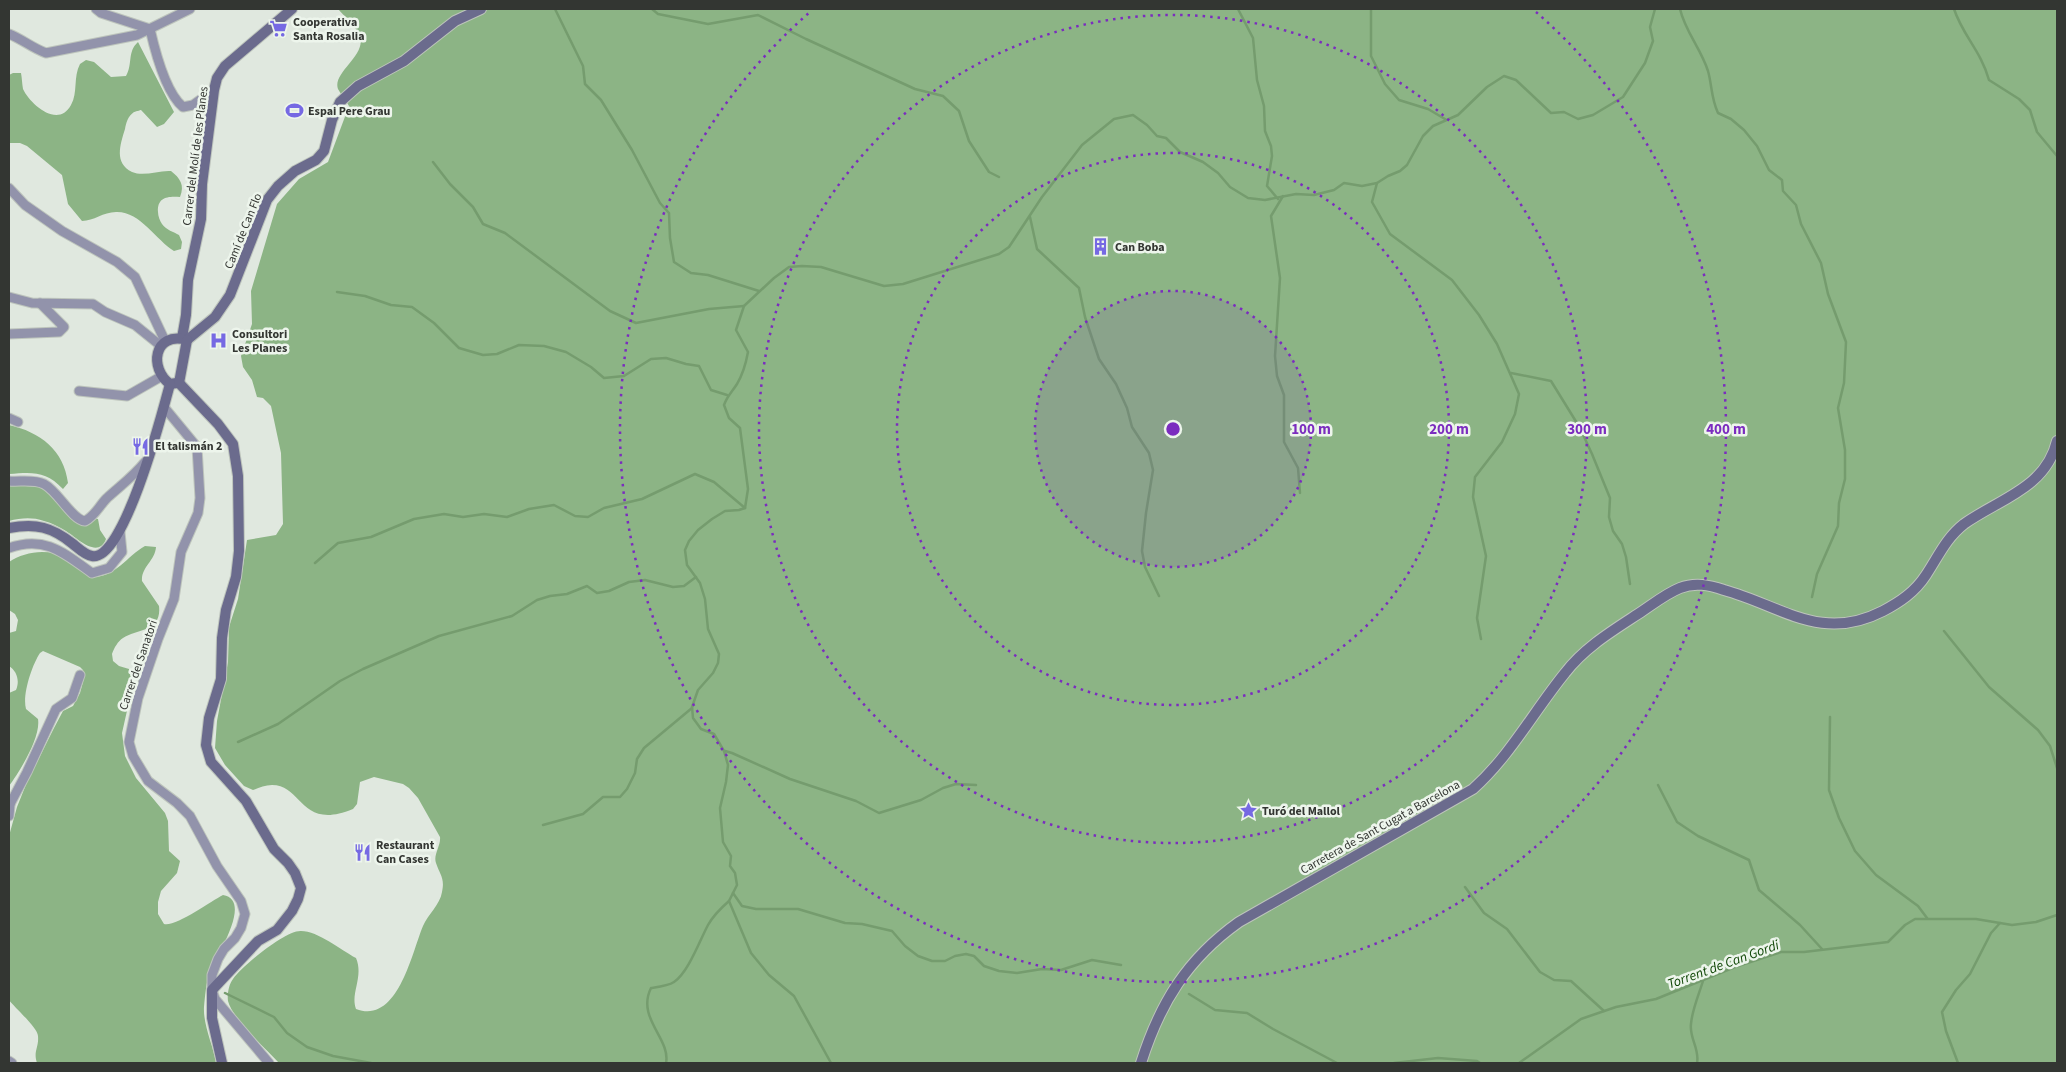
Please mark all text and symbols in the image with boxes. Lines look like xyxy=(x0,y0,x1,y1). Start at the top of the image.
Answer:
place label: Cooperativa Santa Rosalia xyxy=(293,14,364,45)
supermarket icon: Cooperativa Santa Rosalia xyxy=(269,19,289,39)
street label: Carrer del Molí de les Planes xyxy=(179,85,212,227)
sports icon: Espai Pere Grau xyxy=(284,101,304,121)
place label: Espai Pere Grau xyxy=(308,103,390,120)
street label: Camí de Can Flo xyxy=(220,191,266,272)
building icon: Can Boba xyxy=(1091,237,1111,257)
place label: Can Boba xyxy=(1115,239,1165,256)
place label: Consultori Les Planes xyxy=(232,326,287,357)
hospital icon: Consultori Les Planes xyxy=(208,331,228,351)
text: 100 m xyxy=(1291,419,1331,440)
text: 200 m xyxy=(1429,419,1469,440)
text: 300 m xyxy=(1567,419,1607,440)
text: 400 m xyxy=(1706,419,1746,440)
centre of rings xyxy=(1164,420,1182,438)
restaurant icon: El talismán 2 xyxy=(131,436,151,456)
place label: El talismán 2 xyxy=(155,438,222,455)
street label: Carrer del Sanatori xyxy=(115,618,162,712)
street label: Carretera de Sant Cugat a Barcelona xyxy=(1297,776,1463,879)
place icon: Turó del Mallol xyxy=(1238,801,1258,821)
place label: Turó del Mallol xyxy=(1262,803,1341,820)
place label: Restaurant Can Cases xyxy=(376,837,435,868)
restaurant icon: Restaurant Can Cases xyxy=(352,842,372,862)
water label: Torrent de Can Gordi xyxy=(1665,935,1783,994)

